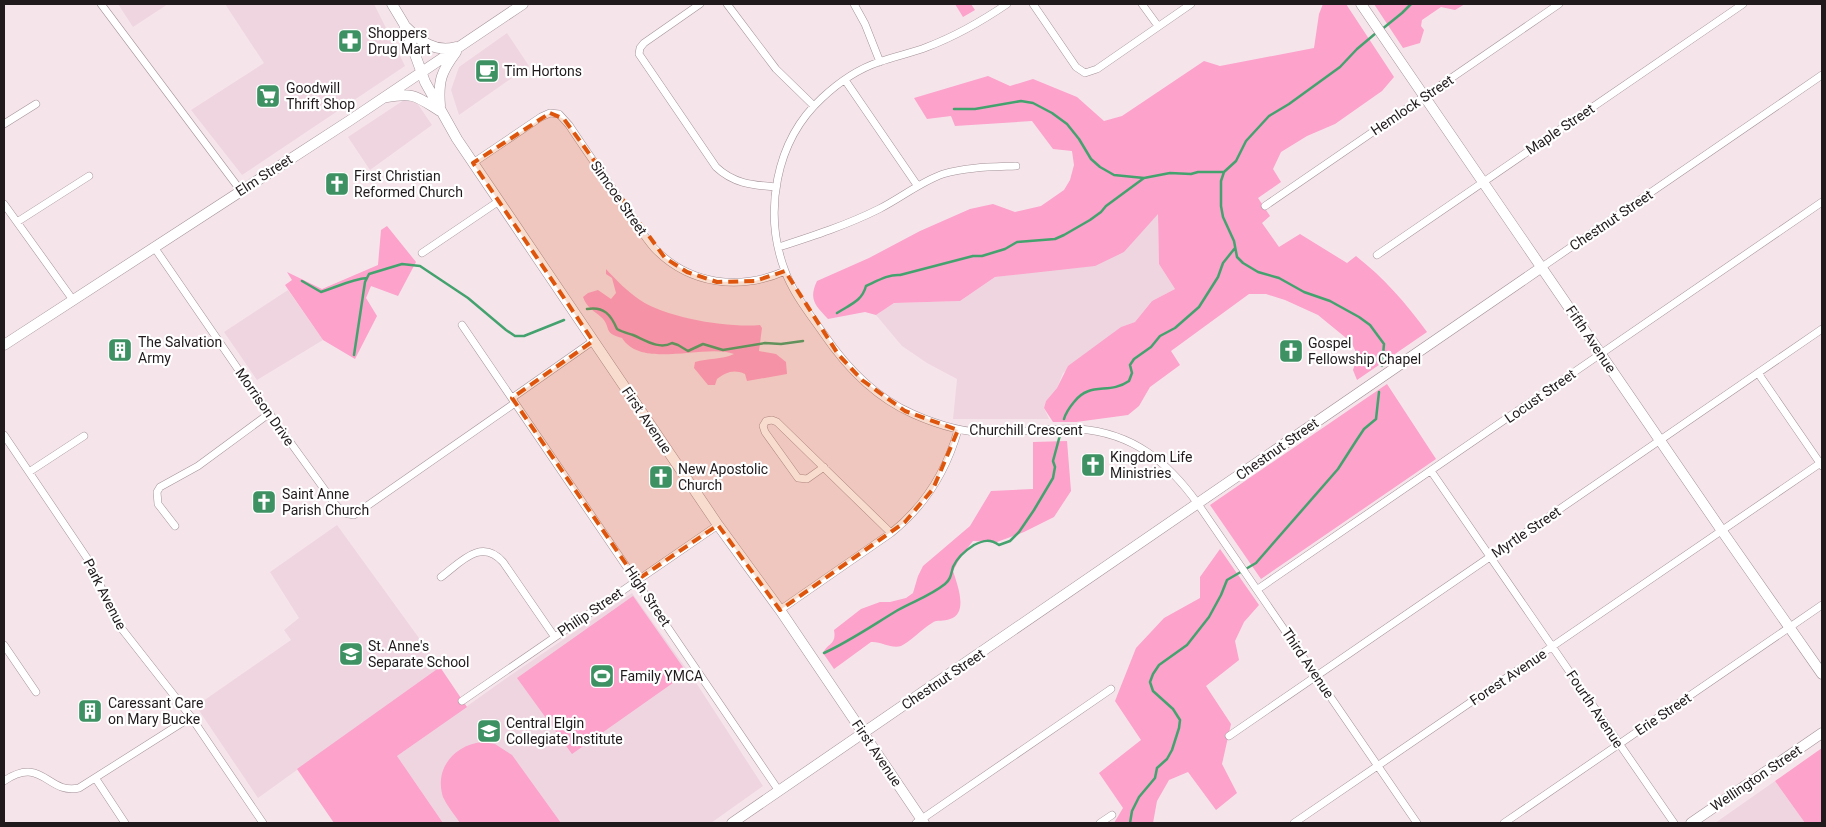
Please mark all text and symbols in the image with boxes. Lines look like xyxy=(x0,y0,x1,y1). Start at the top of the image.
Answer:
place label: Shoppers Drug Mart xyxy=(368,25,431,57)
pharmacy icon: Shoppers Drug Mart xyxy=(337,28,363,54)
cafe icon: Tim Hortons xyxy=(474,58,500,84)
place label: Tim Hortons xyxy=(504,63,582,79)
street label: Hemlock Street xyxy=(1368,71,1457,138)
place label: Goodwill Thrift Shop xyxy=(286,80,355,112)
supermarket icon: Goodwill Thrift Shop xyxy=(255,83,281,109)
street label: Maple Street xyxy=(1523,100,1598,158)
street label: Elm Street xyxy=(233,151,296,199)
street label: Simcoe Street xyxy=(587,158,651,239)
place label: First Christian Reformed Church xyxy=(354,168,463,200)
church icon: First Christian Reformed Church xyxy=(324,171,350,197)
street label: Chestnut Street xyxy=(1567,186,1656,254)
street label: Fifth Avenue xyxy=(1563,302,1619,376)
place label: The Salvation Army xyxy=(138,334,222,366)
place label: Gospel Fellowship Chapel xyxy=(1308,335,1421,367)
building icon: The Salvation Army xyxy=(107,337,133,363)
church icon: Gospel Fellowship Chapel xyxy=(1278,338,1304,364)
street label: Morrison Drive xyxy=(232,365,298,449)
street label: Locust Street xyxy=(1501,365,1579,426)
street label: First Avenue xyxy=(619,384,675,456)
street label: Chestnut Street xyxy=(1233,415,1321,483)
street label: Churchill Crescent xyxy=(969,422,1083,438)
place label: Kingdom Life Ministries xyxy=(1110,449,1192,481)
church icon: Kingdom Life Ministries xyxy=(1080,452,1106,478)
place label: New Apostolic Church xyxy=(678,461,768,493)
church icon: New Apostolic Church xyxy=(648,464,674,490)
place label: Saint Anne Parish Church xyxy=(282,486,369,518)
church icon: Saint Anne Parish Church xyxy=(251,489,277,515)
street label: Myrtle Street xyxy=(1488,503,1564,561)
street label: Park Avenue xyxy=(80,556,130,632)
street label: High Street xyxy=(622,563,674,630)
street label: Philip Street xyxy=(554,584,626,640)
street label: Third Avenue xyxy=(1279,625,1337,701)
place label: St. Anne's Separate School xyxy=(368,638,470,670)
school or university icon: St. Anne's Separate School xyxy=(338,641,364,667)
street label: Chestnut Street xyxy=(899,645,988,713)
street label: Forest Avenue xyxy=(1467,646,1549,708)
sports icon: Family YMCA xyxy=(589,663,615,689)
street label: Fourth Avenue xyxy=(1563,667,1627,751)
place label: Family YMCA xyxy=(620,668,703,684)
street label: Erie Street xyxy=(1632,689,1694,739)
place label: Caressant Care on Mary Bucke xyxy=(108,695,203,727)
building icon: Caressant Care on Mary Bucke xyxy=(77,698,103,724)
place label: Central Elgin Collegiate Institute xyxy=(506,715,623,747)
street label: First Avenue xyxy=(849,717,905,789)
school or university icon: Central Elgin Collegiate Institute xyxy=(476,718,502,744)
street label: Wellington Street xyxy=(1708,741,1805,814)

